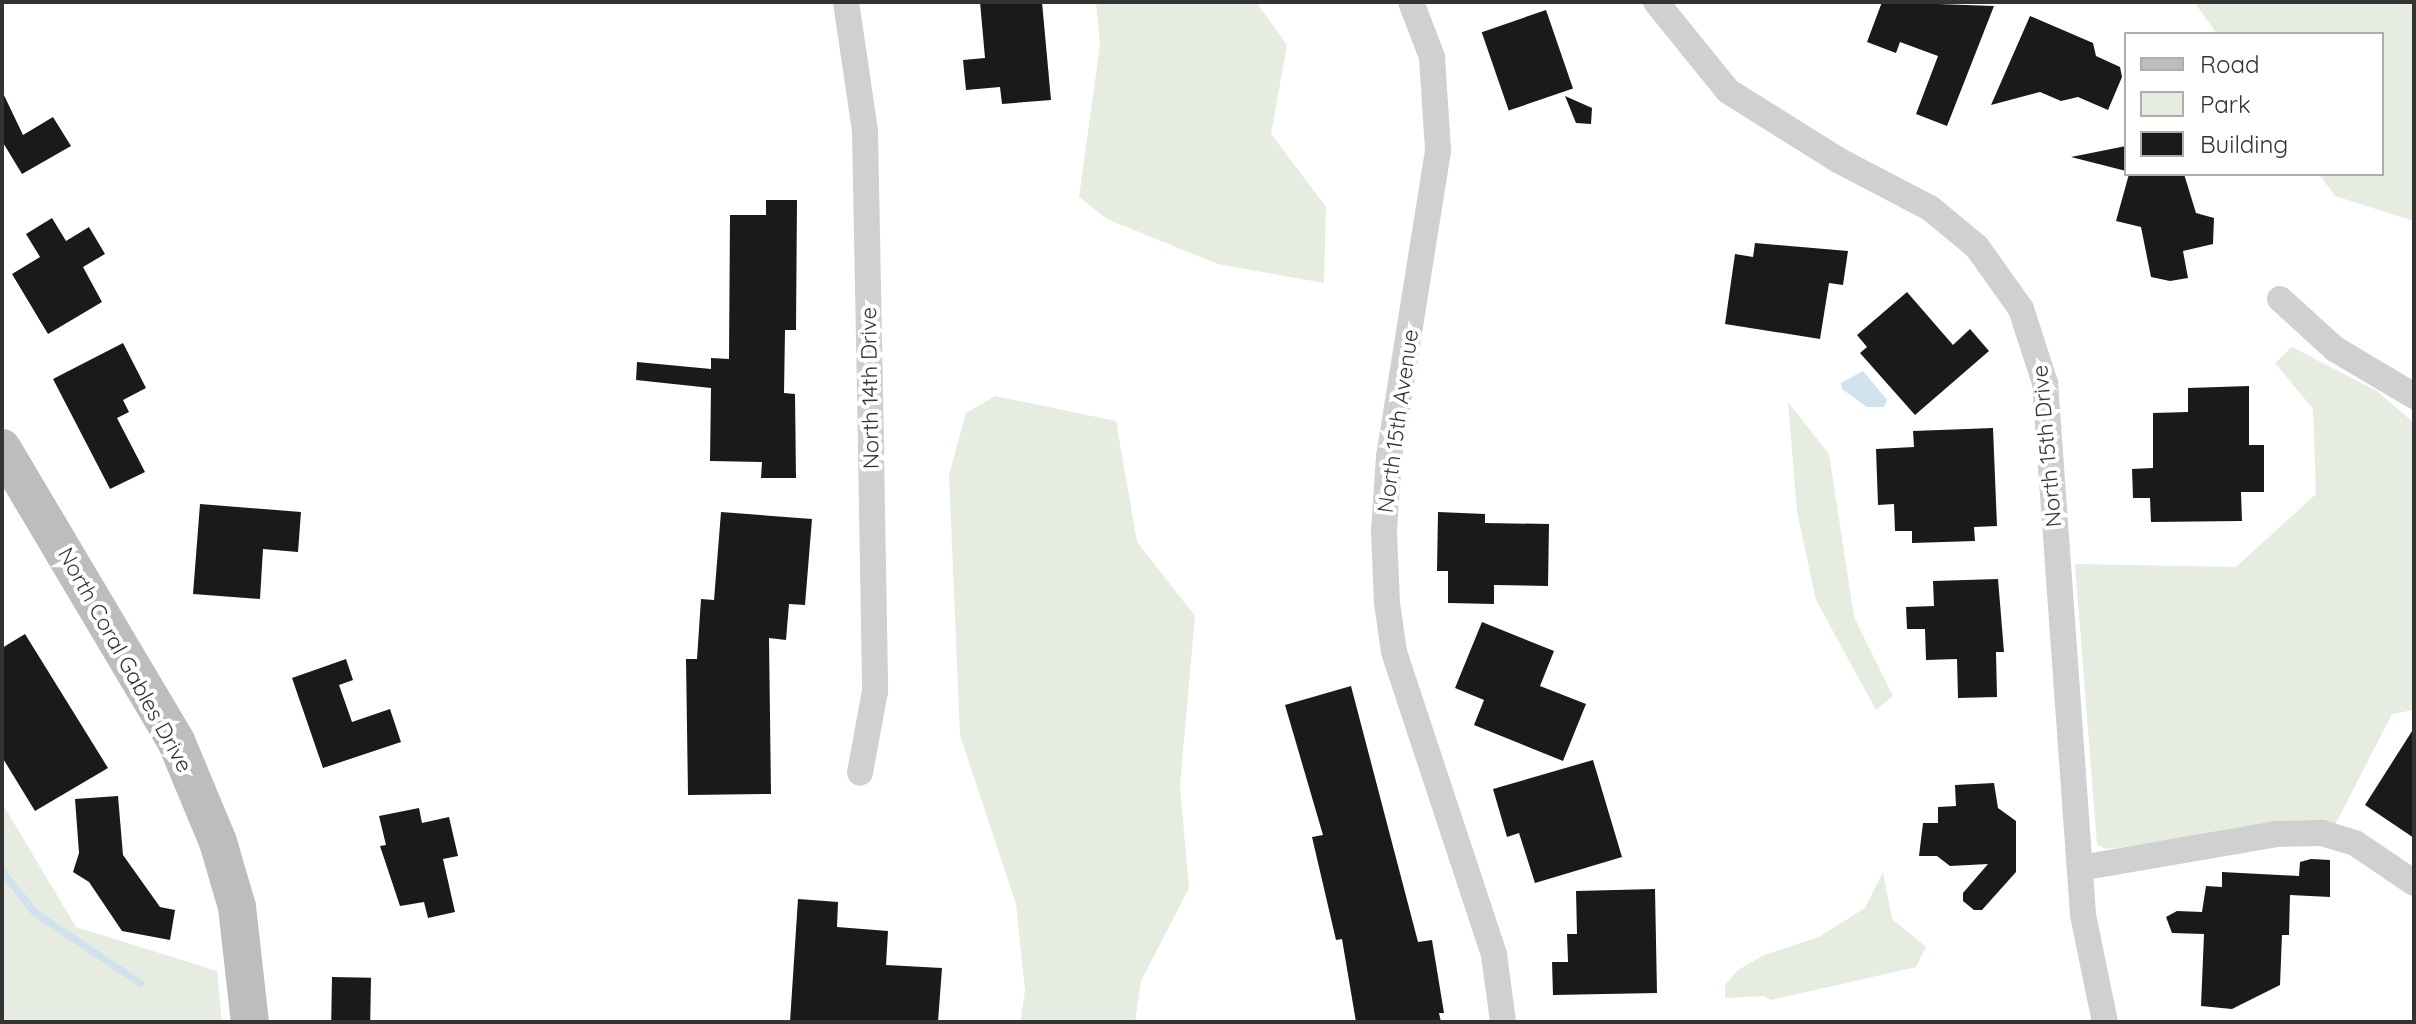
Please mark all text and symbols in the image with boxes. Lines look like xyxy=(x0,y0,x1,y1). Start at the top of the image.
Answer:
legend xyxy=(2124,32,2384,176)
text: Road xyxy=(2200,49,2260,79)
text: Park xyxy=(2200,89,2251,119)
text: Building xyxy=(2200,129,2288,159)
street label: North 14th Drive xyxy=(855,307,885,469)
street label: North 15th Avenue xyxy=(1372,328,1424,514)
street label: North 15th Drive xyxy=(2027,364,2067,528)
street label: North Coral Gables Drive xyxy=(52,543,198,777)

